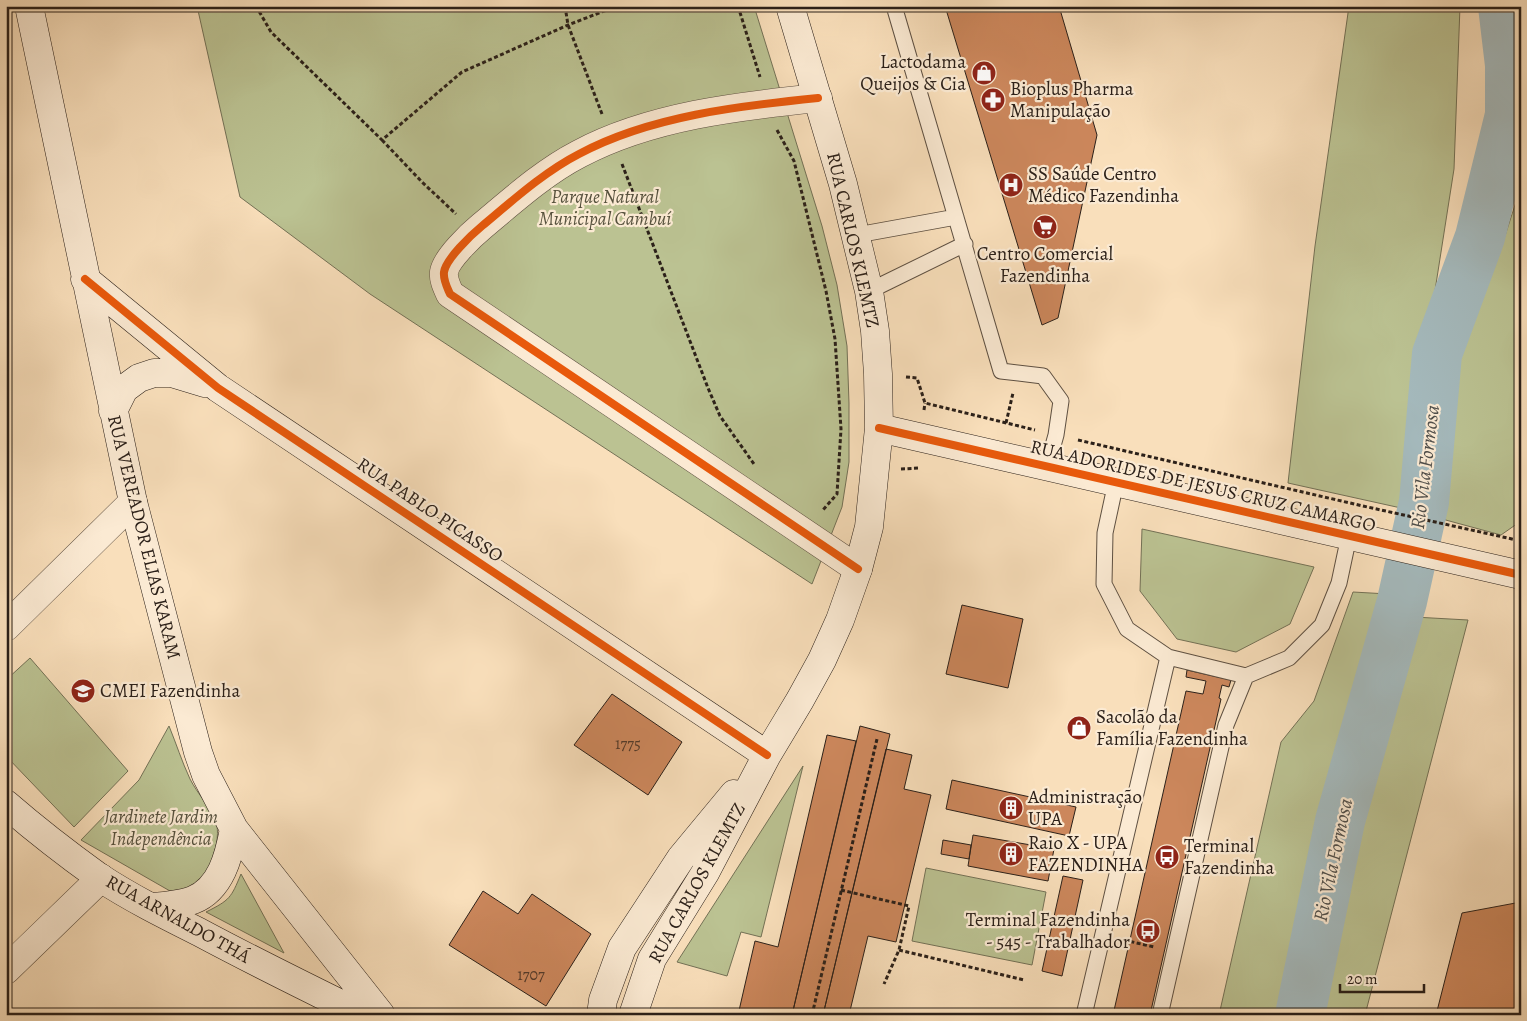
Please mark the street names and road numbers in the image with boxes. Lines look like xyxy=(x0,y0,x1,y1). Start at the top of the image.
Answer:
street label: RUA CARLOS KLEMTZ xyxy=(820,150,886,330)
street label: RUA VEREADOR ELIAS KARAM xyxy=(101,412,187,662)
street label: RUA ADORIDES DE JESUS CRUZ CAMARGO xyxy=(1028,434,1378,538)
street label: RUA PABLO PICASSO xyxy=(352,451,508,569)
street label: RUA CARLOS KLEMTZ xyxy=(642,798,752,968)
street label: RUA ARNALDO THÁ xyxy=(101,869,256,970)

